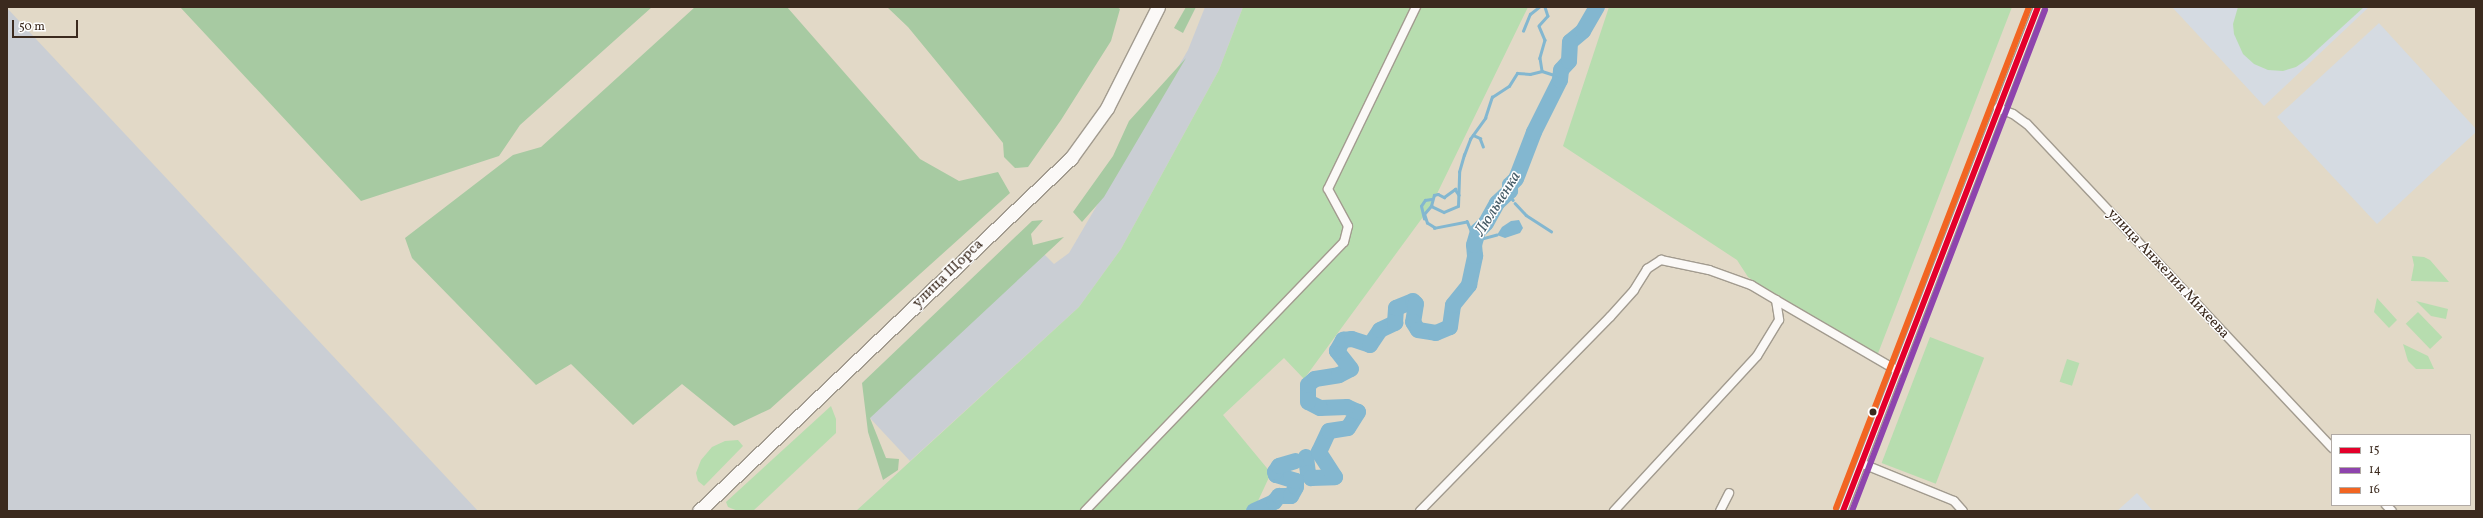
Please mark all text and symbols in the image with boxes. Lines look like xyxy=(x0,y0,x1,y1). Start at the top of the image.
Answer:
scale bar xyxy=(14,12,80,38)
text: 50 m xyxy=(19,19,45,35)
water label: Люльченка xyxy=(1471,168,1525,240)
street label: улица Анжелия Михеева xyxy=(2103,205,2233,343)
street label: улица Щорса xyxy=(909,236,987,312)
unlabelled marker xyxy=(1868,407,1878,417)
legend xyxy=(2331,434,2471,506)
text: 15 xyxy=(2369,442,2379,458)
text: 14 xyxy=(2369,462,2381,478)
text: 16 xyxy=(2369,482,2380,498)

